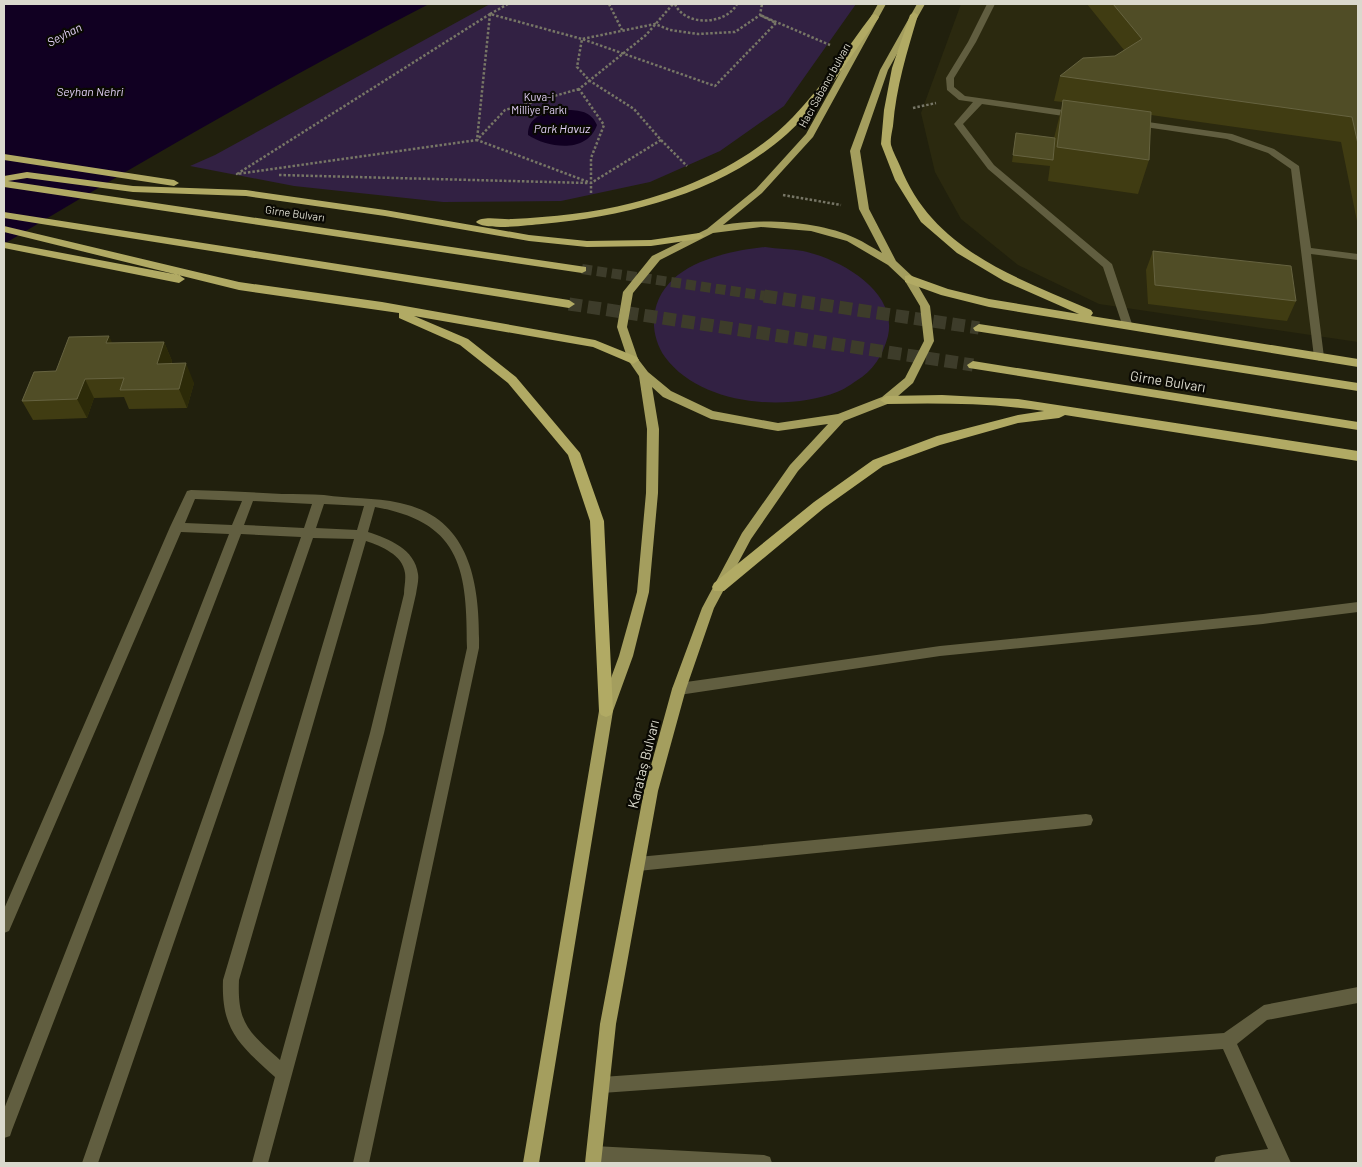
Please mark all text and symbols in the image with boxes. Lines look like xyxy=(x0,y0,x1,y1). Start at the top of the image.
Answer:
water label: Seyhan xyxy=(44,19,84,49)
street label: Hacı Sabancı bulvarı xyxy=(795,41,853,129)
water label: Seyhan Nehri xyxy=(56,84,124,98)
park label: Kuva-i Milliye Parkı xyxy=(511,90,567,116)
water label: Park Havuz xyxy=(534,121,591,135)
street label: Girne Bulvarı xyxy=(265,202,325,224)
street label: Girne Bulvarı xyxy=(1129,367,1207,395)
street label: Karataş Bulvarı xyxy=(624,718,662,810)

